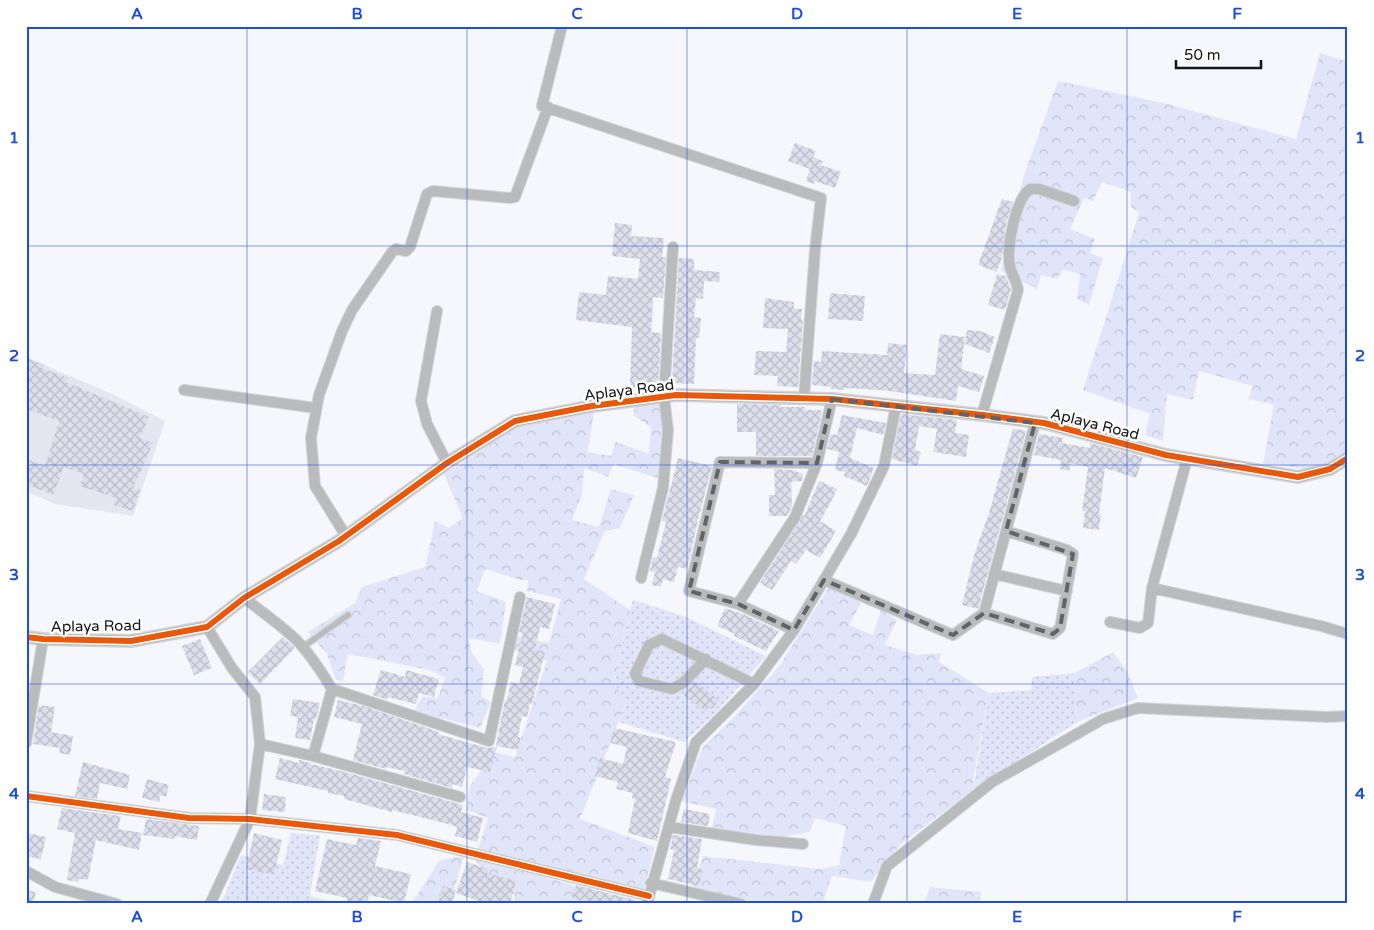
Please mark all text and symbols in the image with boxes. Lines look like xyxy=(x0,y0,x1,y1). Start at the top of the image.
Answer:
text: A xyxy=(131,4,143,24)
text: B xyxy=(351,4,363,24)
text: C xyxy=(571,4,583,24)
text: D xyxy=(791,4,803,24)
text: E xyxy=(1012,4,1022,24)
text: F xyxy=(1232,4,1242,24)
scale bar xyxy=(1176,38,1262,70)
text: 50 m xyxy=(1184,46,1221,64)
text: 1 xyxy=(9,128,19,148)
text: 1 xyxy=(1355,128,1365,148)
text: 2 xyxy=(9,346,19,366)
text: 2 xyxy=(1355,346,1365,366)
street label: Aplaya Road xyxy=(583,376,675,404)
street label: Aplaya Road xyxy=(1049,404,1141,444)
text: 3 xyxy=(9,565,19,585)
text: 3 xyxy=(1355,565,1365,585)
street label: Aplaya Road xyxy=(51,616,141,636)
text: 4 xyxy=(9,784,19,804)
text: 4 xyxy=(1355,784,1365,804)
text: A xyxy=(131,907,143,927)
text: B xyxy=(351,907,363,927)
text: C xyxy=(571,907,583,927)
text: D xyxy=(791,907,803,927)
text: E xyxy=(1012,907,1022,927)
text: F xyxy=(1232,907,1242,927)

